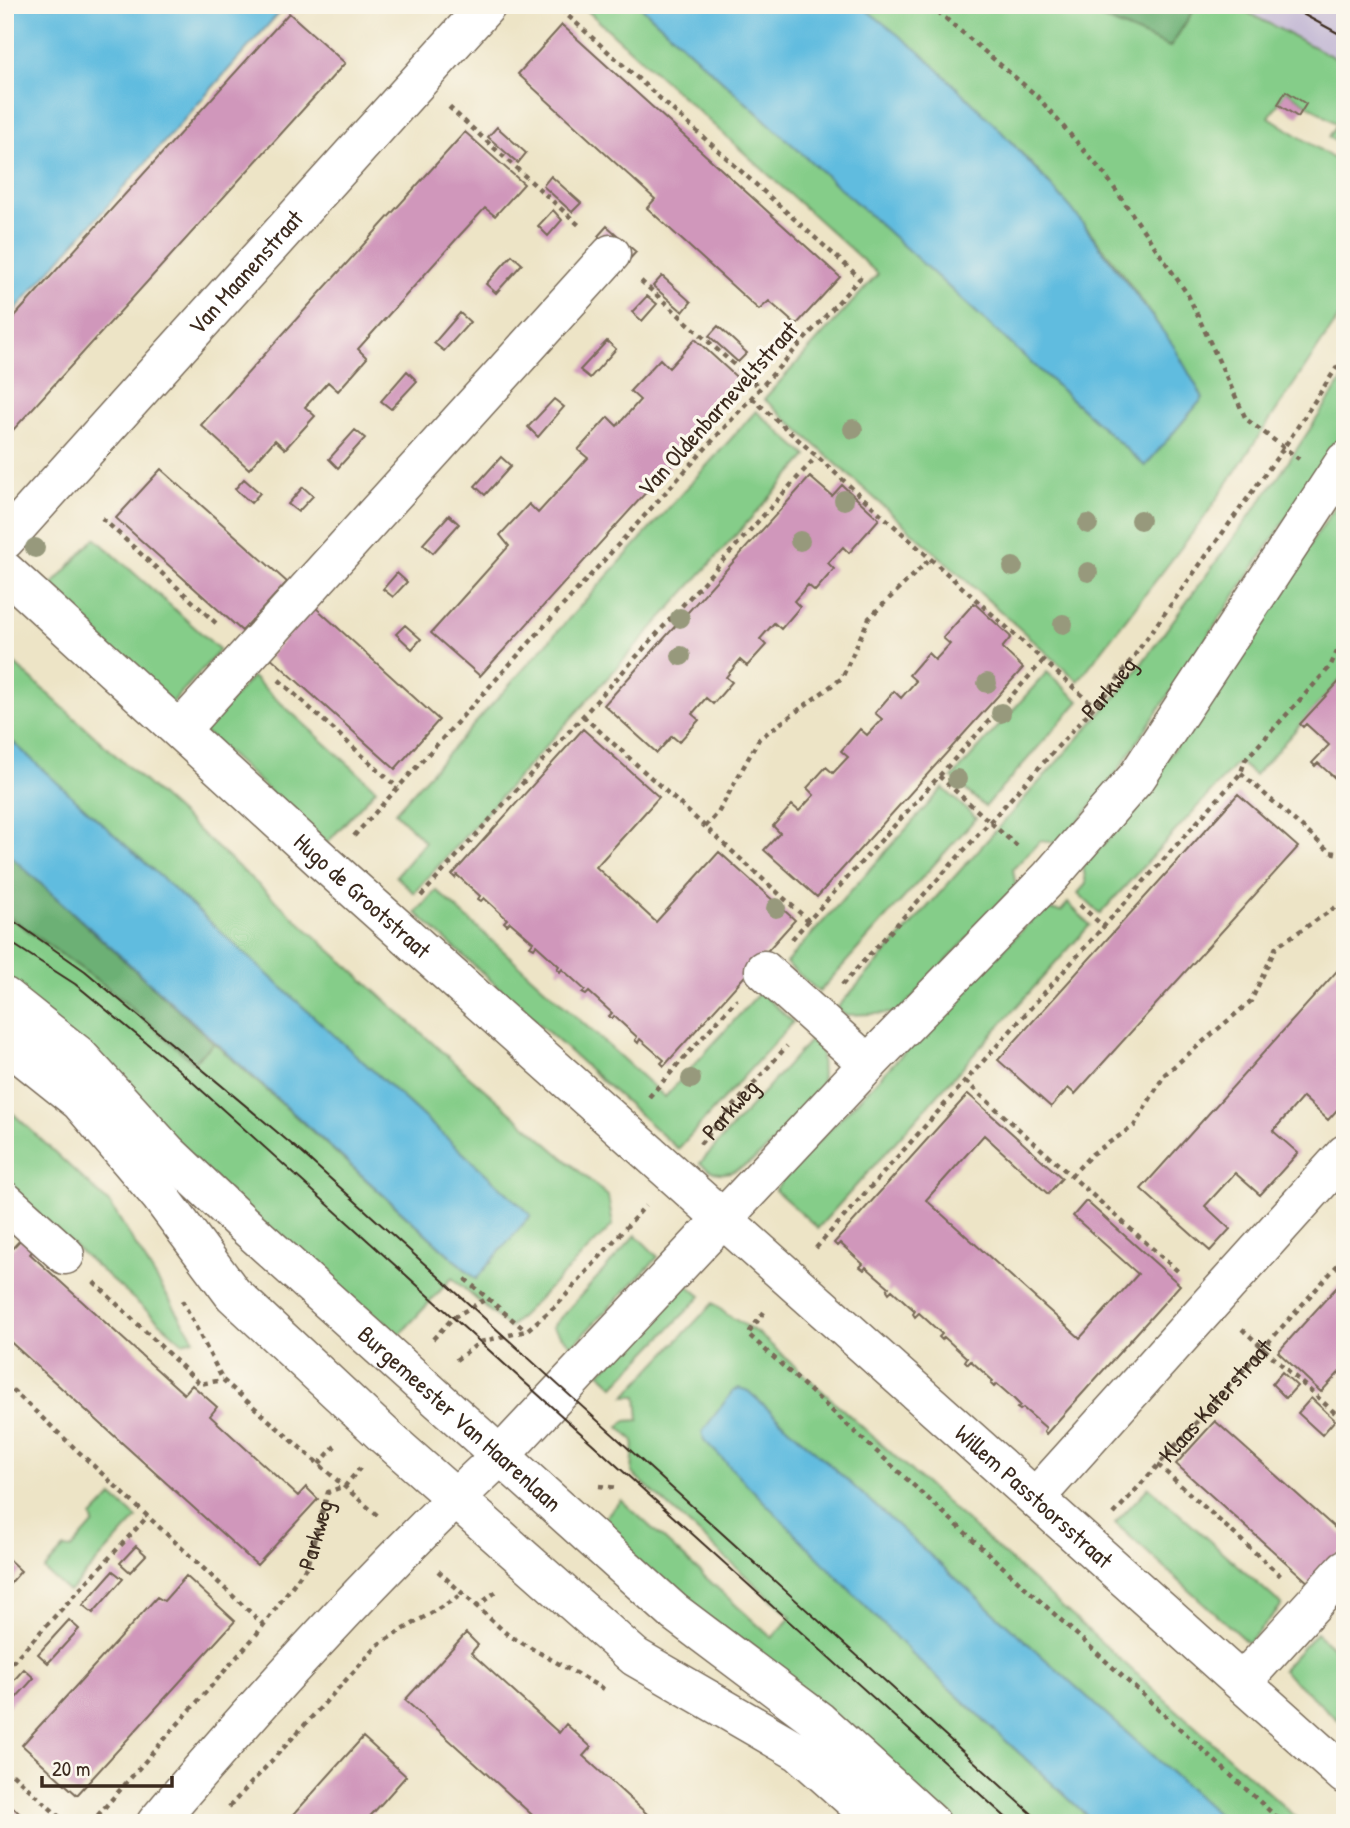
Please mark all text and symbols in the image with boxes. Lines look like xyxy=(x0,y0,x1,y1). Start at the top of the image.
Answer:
street label: Van Maanenstraat xyxy=(181,202,310,341)
street label: Van Oldenbarneveltstraat xyxy=(630,313,805,503)
street label: Parkweg xyxy=(1073,650,1143,726)
street label: Hugo de Grootstraat xyxy=(288,826,439,966)
street label: Parkweg xyxy=(694,1072,766,1146)
street label: Burgemeester Van Haarenlaan xyxy=(352,1318,569,1518)
street label: Klaas Katerstraat xyxy=(1151,1331,1279,1469)
street label: Willem Passtoorsstraat xyxy=(949,1417,1121,1576)
street label: Parkweg xyxy=(290,1496,340,1574)
scale bar xyxy=(42,1744,172,1788)
text: 20 m xyxy=(52,1754,90,1783)

